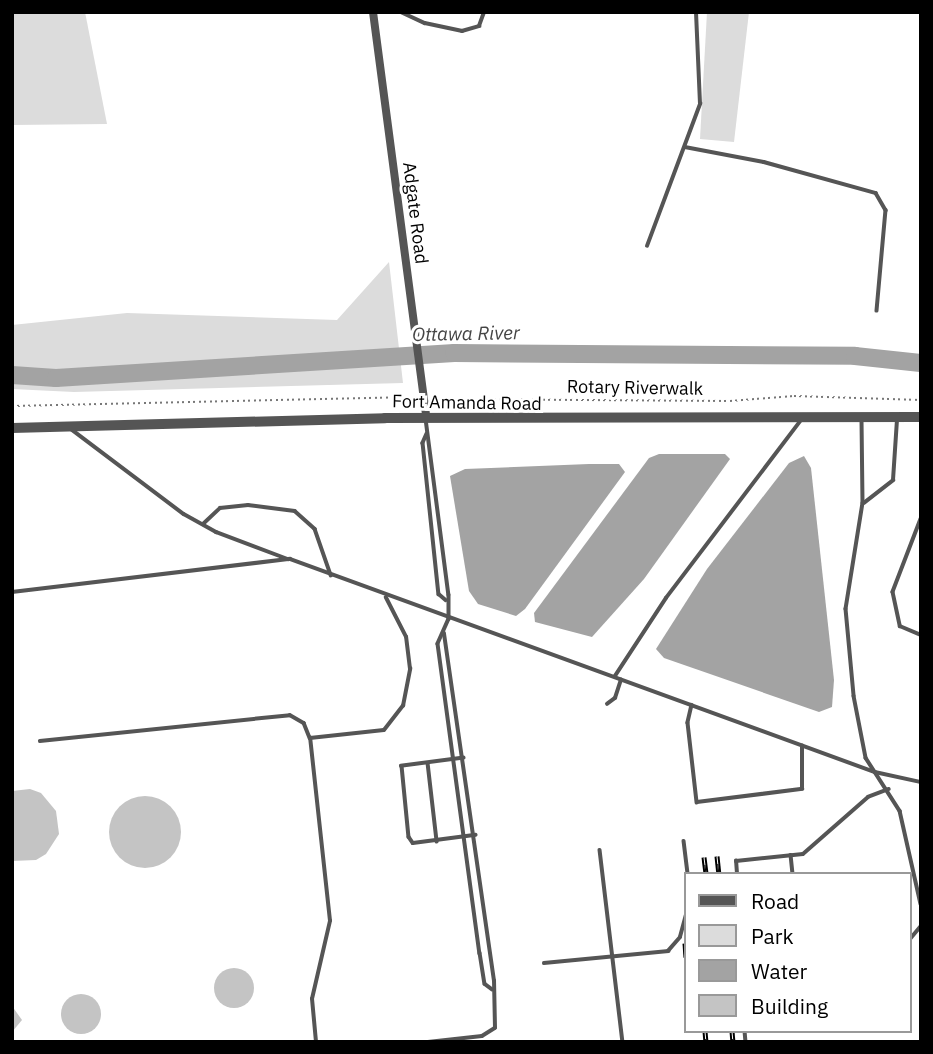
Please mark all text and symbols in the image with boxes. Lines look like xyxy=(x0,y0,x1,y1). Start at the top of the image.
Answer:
street label: Adgate Road xyxy=(398,161,432,265)
water label: Ottawa River xyxy=(412,322,520,346)
street label: Rotary Riverwalk xyxy=(567,376,703,400)
street label: Fort Amanda Road xyxy=(392,391,542,415)
legend xyxy=(684,872,912,1033)
text: Road xyxy=(751,887,799,915)
text: Park xyxy=(751,922,794,950)
text: Water xyxy=(751,957,807,985)
text: Building xyxy=(751,992,828,1020)

